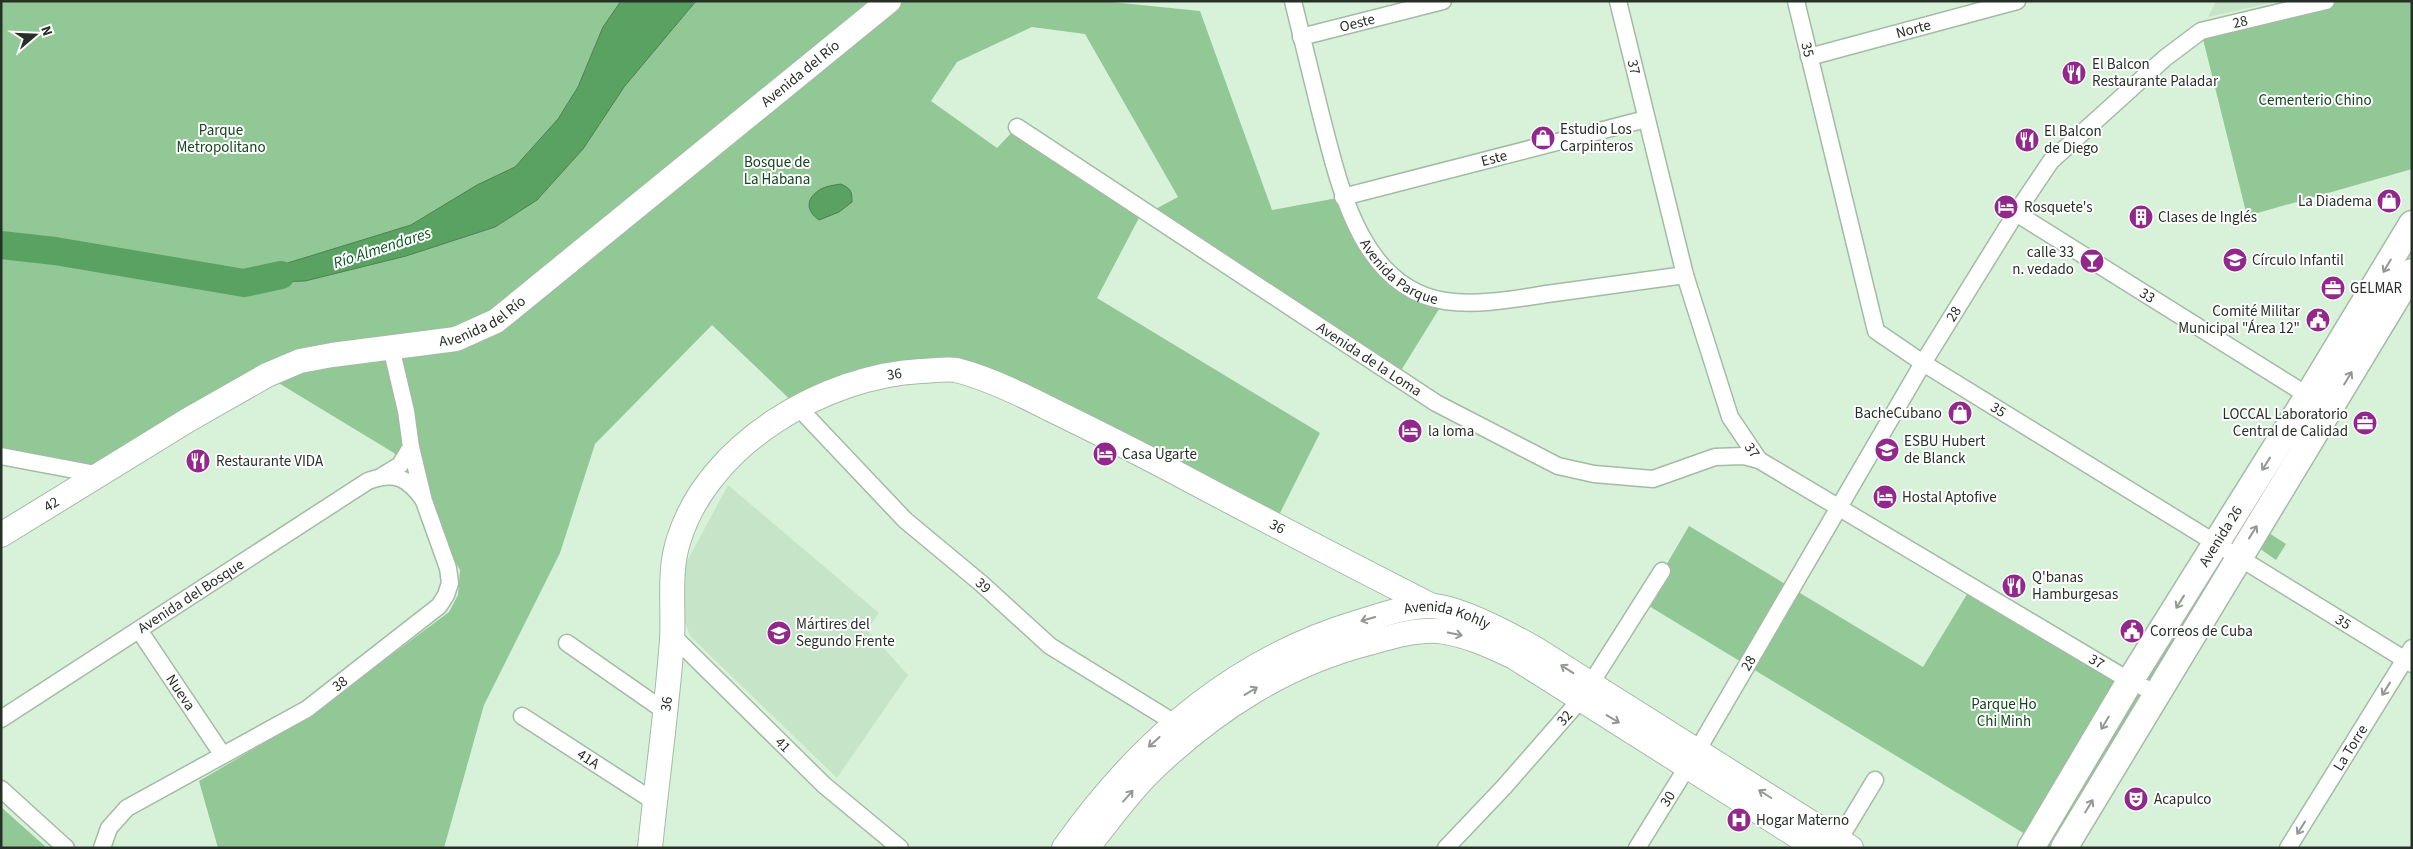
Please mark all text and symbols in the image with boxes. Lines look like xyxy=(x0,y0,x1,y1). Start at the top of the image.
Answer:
street label: Oeste xyxy=(1337,8,1377,37)
north arrow xyxy=(10,10,60,60)
street label: 28 xyxy=(2230,10,2250,34)
street label: Norte xyxy=(1893,14,1933,44)
text: N xyxy=(35,23,57,39)
street label: Avenida del Río xyxy=(756,35,844,112)
street label: 35 xyxy=(1796,40,1820,59)
place label: El Balcon Restaurante Paladar xyxy=(2092,54,2219,92)
street label: 37 xyxy=(1622,57,1646,77)
restaurant icon: El Balcon Restaurante Paladar xyxy=(2061,60,2087,86)
park label: Cementerio Chino xyxy=(2258,90,2372,111)
place label: Estudio Los Carpinteros xyxy=(1560,119,1633,157)
park label: Parque Metropolitano xyxy=(176,120,266,158)
place label: El Balcon de Diego xyxy=(2044,121,2102,159)
shop icon: Estudio Los Carpinteros xyxy=(1530,125,1556,151)
restaurant icon: El Balcon de Diego xyxy=(2014,127,2040,153)
street label: Este xyxy=(1479,145,1509,172)
park label: Bosque de La Habana xyxy=(744,152,810,190)
shop icon: La Diadema xyxy=(2376,188,2402,214)
place label: La Diadema xyxy=(2298,191,2372,212)
hotel icon: Rosquete's xyxy=(1993,194,2019,220)
place label: Rosquete's xyxy=(2024,197,2093,218)
building icon: Clases de Inglés xyxy=(2128,204,2154,230)
place label: Clases de Inglés xyxy=(2158,207,2257,228)
water label: Río Almendares xyxy=(330,222,434,274)
street label: Avenida Parque xyxy=(1355,235,1440,310)
place label: calle 33 n. vedado xyxy=(2012,242,2074,280)
school or university icon: Círculo Infantil xyxy=(2222,247,2248,273)
bar icon: calle 33 n. vedado xyxy=(2079,248,2105,274)
place label: Círculo Infantil xyxy=(2252,250,2344,271)
one-way arrow xyxy=(2381,258,2391,272)
office icon: GELMAR xyxy=(2320,275,2346,301)
place label: GELMAR xyxy=(2350,278,2403,299)
street label: 33 xyxy=(2136,282,2159,308)
street label: Avenida del Río xyxy=(438,291,530,352)
place label: Comité Militar Municipal "Área 12" xyxy=(2178,301,2301,339)
street label: 28 xyxy=(1941,302,1966,326)
public building icon: Comité Militar Municipal "Área 12" xyxy=(2305,307,2331,333)
street label: Avenida de la Loma xyxy=(1313,317,1426,401)
street label: 36 xyxy=(885,362,903,386)
one-way arrow xyxy=(2343,372,2353,386)
street label: 35 xyxy=(1987,397,2010,422)
shop icon: BacheCubano xyxy=(1947,400,1973,426)
place label: BacheCubano xyxy=(1855,403,1942,424)
place label: LOCCAL Laboratorio Central de Calidad xyxy=(2223,404,2348,442)
office icon: LOCCAL Laboratorio Central de Calidad xyxy=(2352,410,2378,436)
hotel icon: la loma xyxy=(1397,418,1423,444)
place label: la loma xyxy=(1428,421,1474,442)
place label: ESBU Hubert de Blanck xyxy=(1904,431,1985,469)
school or university icon: ESBU Hubert de Blanck xyxy=(1874,437,1900,463)
street label: 37 xyxy=(1739,438,1765,462)
hotel icon: Casa Ugarte xyxy=(1092,441,1118,467)
place label: Casa Ugarte xyxy=(1122,444,1197,465)
restaurant icon: Restaurante VIDA xyxy=(185,448,211,474)
place label: Restaurante VIDA xyxy=(216,451,324,472)
one-way arrow xyxy=(2260,457,2270,471)
hotel icon: Hostal Aptofive xyxy=(1872,484,1898,510)
place label: Hostal Aptofive xyxy=(1902,487,1997,508)
street label: 42 xyxy=(39,491,63,517)
street label: Avenida 26 xyxy=(2194,502,2247,571)
street label: 36 xyxy=(1266,514,1289,539)
one-way arrow xyxy=(2249,525,2259,539)
street label: Avenida del Bosque xyxy=(133,554,248,638)
place label: Q'banas Hamburgesas xyxy=(2032,567,2118,605)
street label: 39 xyxy=(971,572,996,598)
restaurant icon: Q'banas Hamburgesas xyxy=(2001,573,2027,599)
street label: Avenida Kohly xyxy=(1402,595,1494,634)
one-way arrow xyxy=(2174,595,2184,609)
street label: 35 xyxy=(2331,609,2355,635)
place label: Mártires del Segundo Frente xyxy=(796,614,895,652)
one-way arrow xyxy=(1361,614,1377,624)
public building icon: Correos de Cuba xyxy=(2119,618,2145,644)
school or university icon: Mártires del Segundo Frente xyxy=(766,620,792,646)
place label: Correos de Cuba xyxy=(2150,621,2253,642)
one-way arrow xyxy=(1446,630,1462,640)
street label: 37 xyxy=(2085,648,2109,674)
street label: 28 xyxy=(1735,651,1761,675)
one-way arrow xyxy=(1560,664,1574,675)
street label: Nueva xyxy=(161,670,200,715)
street label: 38 xyxy=(327,671,352,696)
one-way arrow xyxy=(2381,682,2391,696)
one-way arrow xyxy=(1244,686,1258,696)
park label: Parque Ho Chi Minh xyxy=(1971,694,2037,732)
street label: 36 xyxy=(655,695,677,712)
street label: 32 xyxy=(1552,705,1577,730)
one-way arrow xyxy=(1605,714,1619,724)
one-way arrow xyxy=(2099,716,2109,730)
street label: La Torre xyxy=(2328,721,2372,775)
street label: 41 xyxy=(770,732,796,757)
one-way arrow xyxy=(1148,737,1161,748)
street label: 41A xyxy=(573,744,604,774)
theatre icon: Acapulco xyxy=(2123,786,2149,812)
street label: 30 xyxy=(1655,787,1680,811)
one-way arrow xyxy=(1759,789,1773,799)
place label: Acapulco xyxy=(2154,789,2211,810)
one-way arrow xyxy=(1123,790,1134,803)
one-way arrow xyxy=(2084,799,2094,813)
hospital icon: Hogar Materno xyxy=(1726,807,1752,833)
place label: Hogar Materno xyxy=(1756,810,1849,831)
one-way arrow xyxy=(2295,820,2305,834)

